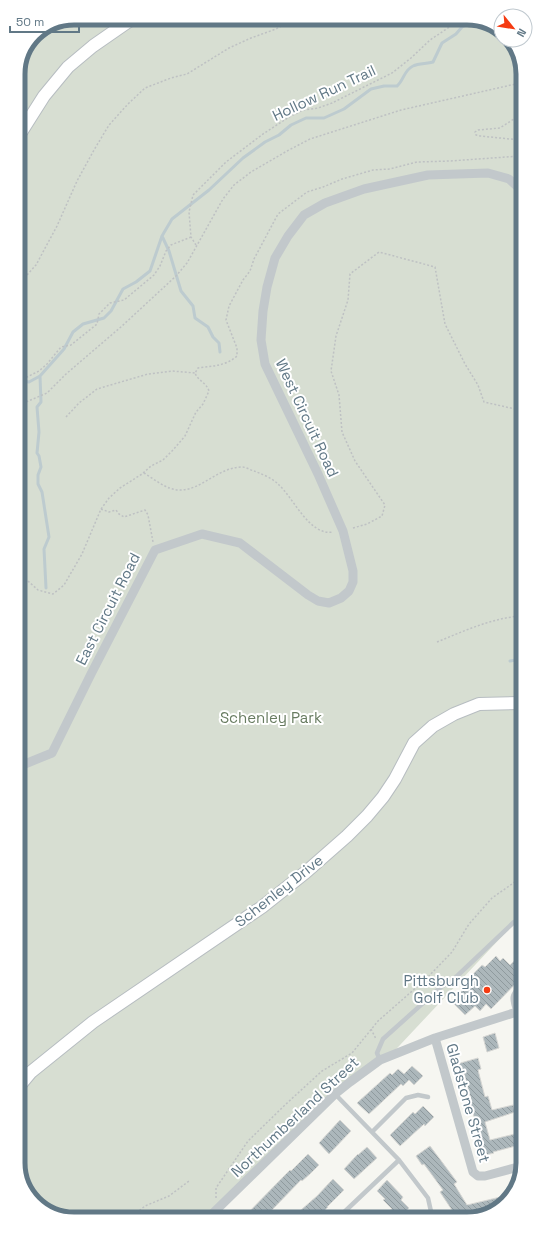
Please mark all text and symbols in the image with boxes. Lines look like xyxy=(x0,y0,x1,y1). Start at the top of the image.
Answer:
scale bar xyxy=(10,8,79,34)
north arrow xyxy=(493,8,533,48)
text: 50 m xyxy=(16,14,44,30)
text: N xyxy=(514,26,530,40)
street label: Hollow Run Trail xyxy=(269,60,378,125)
street label: West Circuit Road xyxy=(272,356,343,480)
street label: East Circuit Road xyxy=(71,549,144,668)
park label: Schenley Park xyxy=(220,708,322,727)
street label: Schenley Drive xyxy=(231,850,327,931)
place label: Pittsburgh Golf Club xyxy=(404,971,479,1007)
marker: Pittsburgh Golf Club xyxy=(482,985,492,995)
street label: Gladstone Street xyxy=(442,1041,495,1165)
street label: Northumberland Street xyxy=(227,1052,363,1181)

